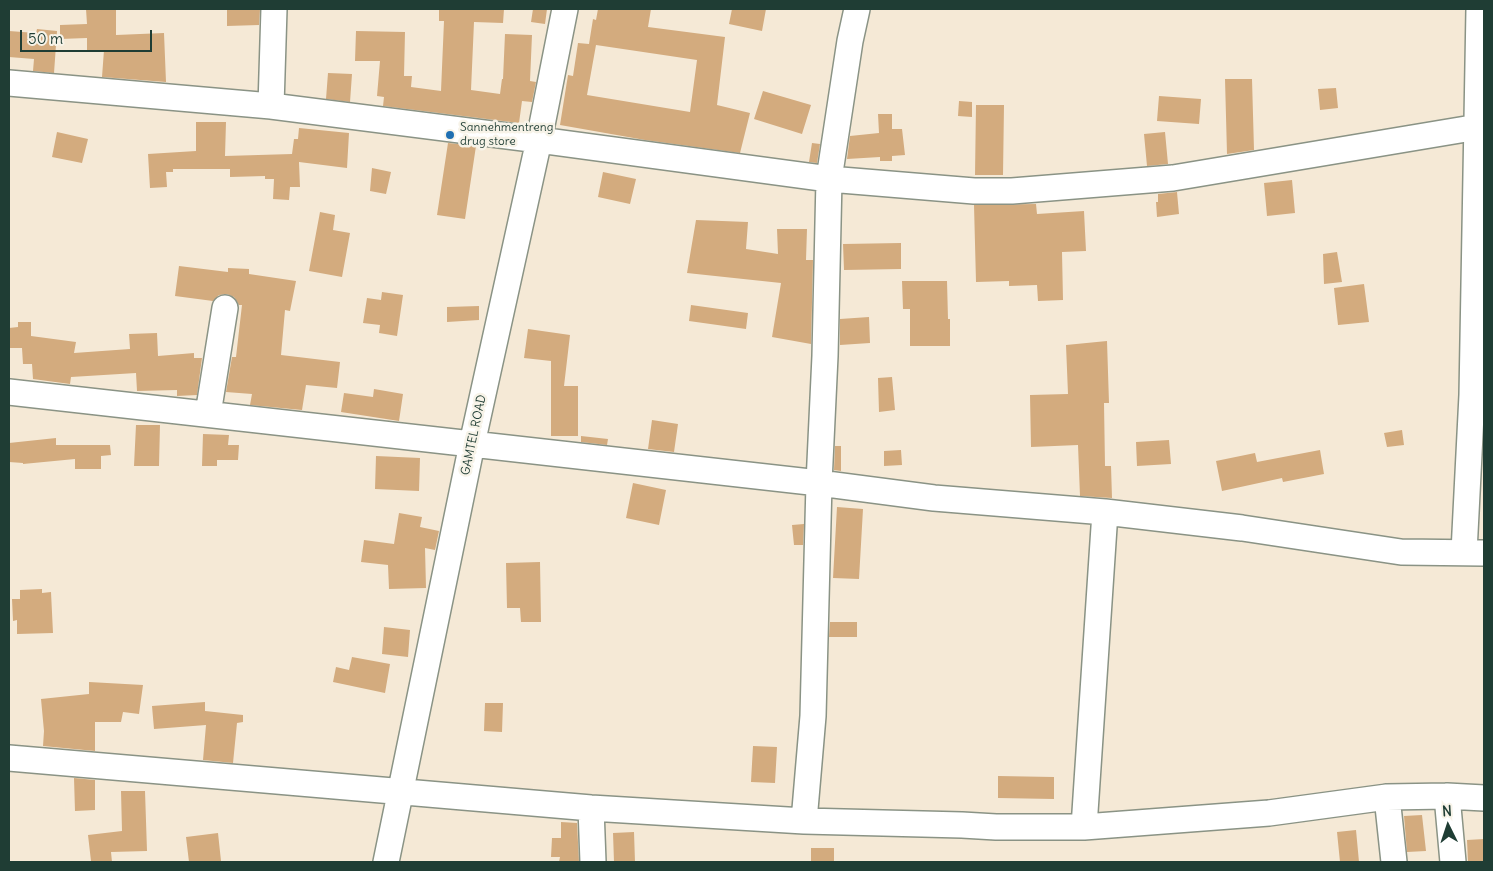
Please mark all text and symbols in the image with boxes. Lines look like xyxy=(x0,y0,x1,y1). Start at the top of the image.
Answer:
scale bar xyxy=(22,20,155,52)
text: 50 m xyxy=(28,29,63,48)
place label: Sannehmentreng drug store xyxy=(460,121,553,149)
marker: Sannehmentreng drug store xyxy=(444,129,456,141)
street label: GAMTEL ROAD xyxy=(458,393,490,477)
north arrow xyxy=(1423,801,1473,851)
text: N xyxy=(1441,802,1452,820)

